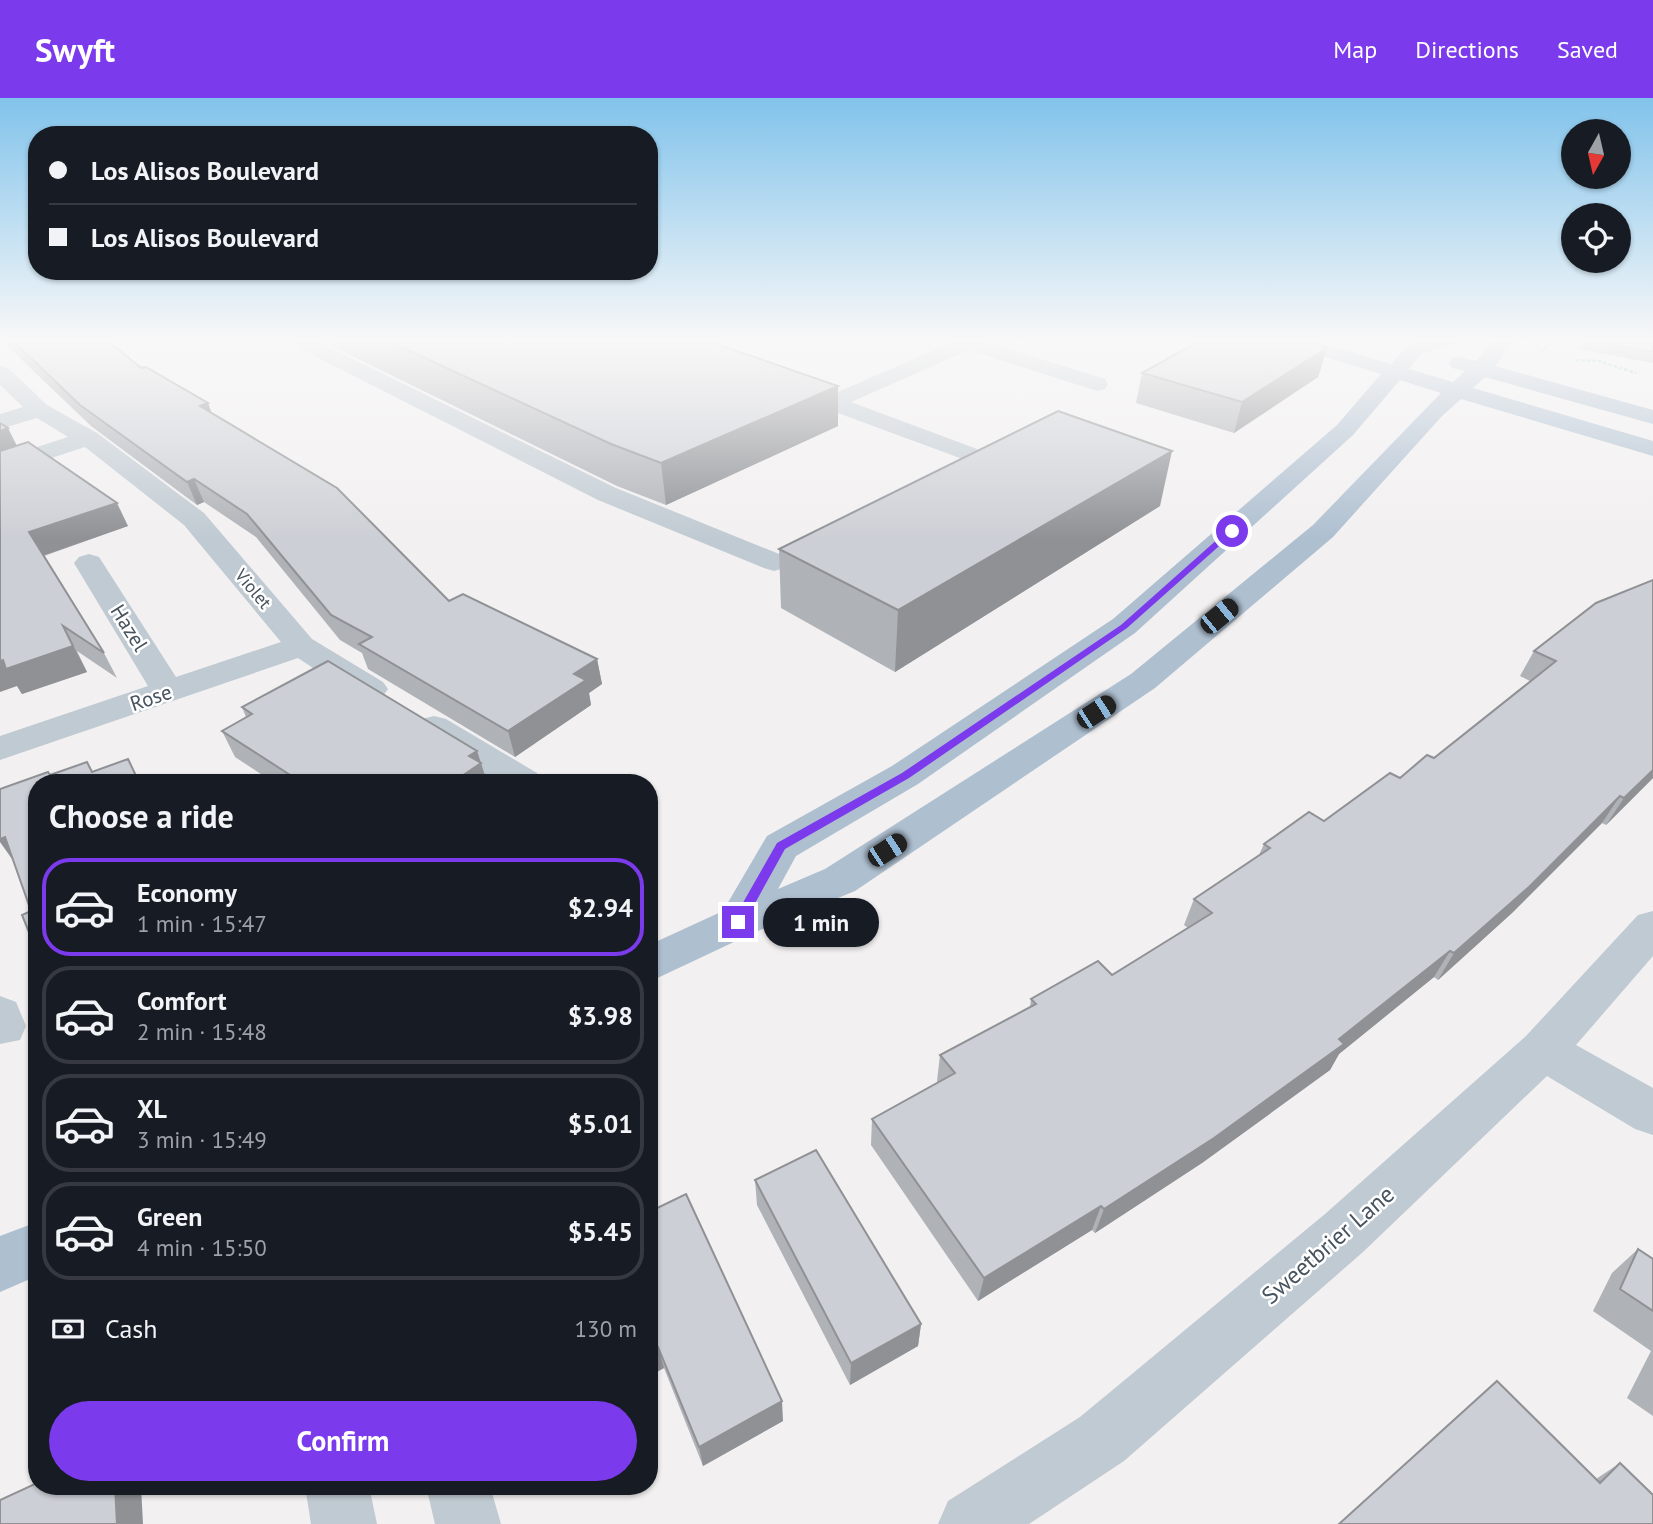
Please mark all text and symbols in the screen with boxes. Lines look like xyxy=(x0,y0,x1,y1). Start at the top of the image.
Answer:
text: Swyft xyxy=(35,28,115,71)
text: Map xyxy=(1333,34,1377,65)
text: Directions xyxy=(1415,34,1519,65)
text: Saved xyxy=(1557,34,1618,65)
north arrow xyxy=(1561,119,1631,189)
map controls xyxy=(1561,119,1631,273)
text: Los Alisos Boulevard xyxy=(91,154,319,187)
button: locate xyxy=(1561,203,1631,273)
text: Los Alisos Boulevard xyxy=(91,221,319,254)
route start xyxy=(1216,515,1248,547)
street label: Violet xyxy=(229,563,277,613)
car xyxy=(1197,595,1242,637)
street label: Hazel xyxy=(105,599,154,656)
street label: Rose xyxy=(126,678,175,717)
car xyxy=(1073,692,1120,732)
text: Choose a ride xyxy=(49,795,234,837)
car xyxy=(864,830,911,870)
icon: car xyxy=(53,876,116,939)
text: Economy xyxy=(137,876,237,909)
text: $2.94 xyxy=(568,891,633,924)
callout: 1 min xyxy=(762,898,878,946)
route end xyxy=(722,906,754,938)
text: 1 min xyxy=(793,908,849,937)
text: 1 min · 15:47 xyxy=(137,909,267,938)
icon: car xyxy=(53,984,116,1047)
text: Comfort xyxy=(137,984,227,1017)
text: $3.98 xyxy=(568,999,633,1032)
text: 2 min · 15:48 xyxy=(137,1017,267,1046)
icon: car xyxy=(53,1092,116,1155)
text: XL xyxy=(137,1092,167,1125)
text: $5.01 xyxy=(568,1107,633,1140)
text: 3 min · 15:49 xyxy=(137,1125,267,1154)
street label: Sweetbrier Lane xyxy=(1255,1179,1400,1311)
icon: car xyxy=(53,1200,116,1263)
text: Green xyxy=(137,1200,202,1233)
text: $5.45 xyxy=(568,1215,633,1248)
text: 4 min · 15:50 xyxy=(137,1233,267,1262)
icon: cash xyxy=(49,1310,87,1348)
text: Cash xyxy=(105,1312,157,1345)
text: 130 m xyxy=(575,1314,637,1343)
button: Confirm xyxy=(49,1401,637,1481)

